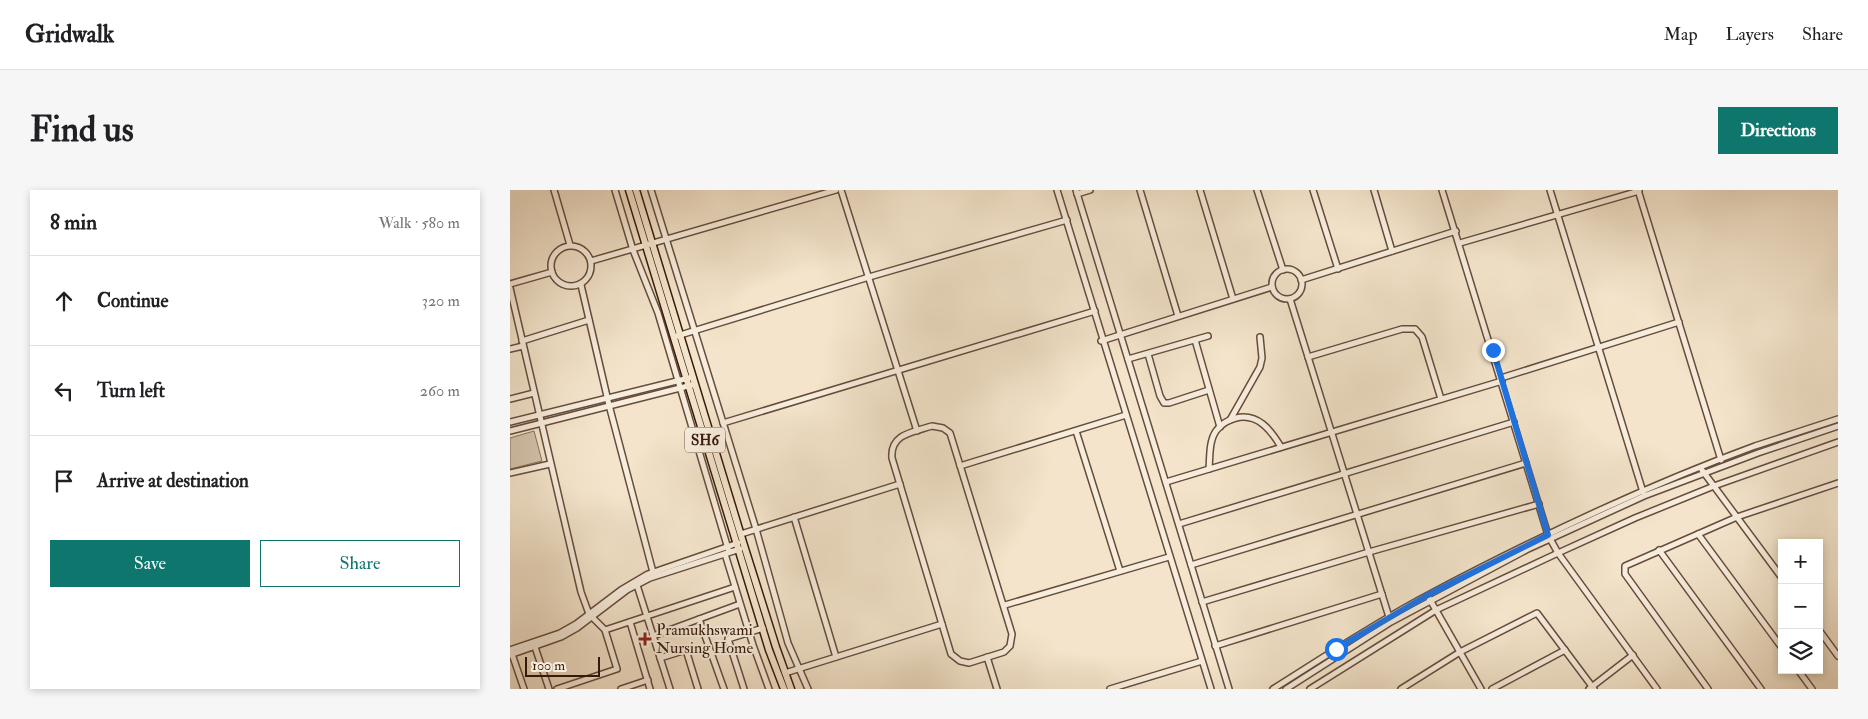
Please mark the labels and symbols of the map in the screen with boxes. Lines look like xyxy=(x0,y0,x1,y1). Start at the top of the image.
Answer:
route end xyxy=(1482,339,1505,362)
road number: SH6 xyxy=(685,428,725,452)
place label: Pramukhswami Nursing Home xyxy=(656,620,753,658)
marker: Pramukhswami Nursing Home xyxy=(638,632,652,646)
route start xyxy=(1325,638,1348,661)
scale bar xyxy=(525,654,600,677)

